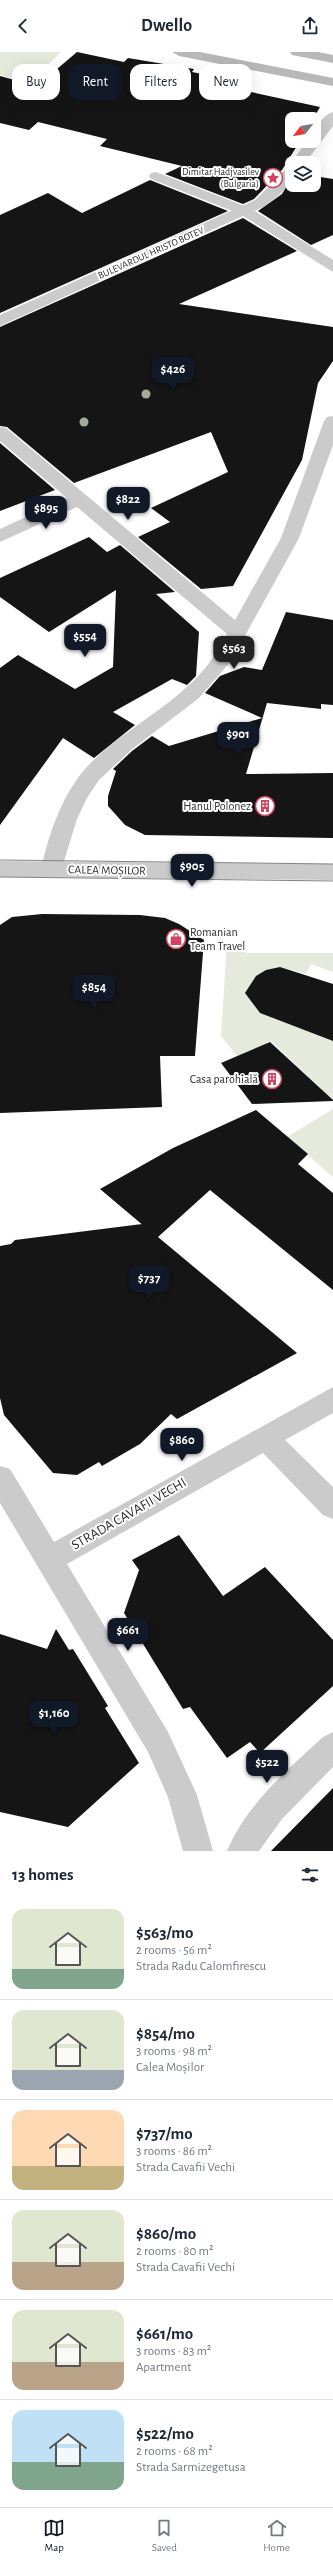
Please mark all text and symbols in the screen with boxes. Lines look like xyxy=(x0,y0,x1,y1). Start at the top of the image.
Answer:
icon: back xyxy=(12,15,34,37)
icon: share xyxy=(299,15,321,37)
text: Dwello xyxy=(141,17,192,35)
chip: Buy xyxy=(12,64,60,100)
chip: Rent xyxy=(68,64,122,100)
chip: Filters xyxy=(130,64,191,100)
chip: New xyxy=(199,64,252,100)
north arrow xyxy=(285,112,321,148)
map controls xyxy=(285,112,321,192)
button: layers xyxy=(285,156,321,192)
place label: Dimitar Hadjvasilev (Bulgaria) xyxy=(182,167,260,189)
place icon: Dimitar Hadjvasilev (Bulgaria) xyxy=(262,167,284,189)
street label: BULEVARDUL HRISTO BOTEV xyxy=(97,225,206,281)
pin: $426 xyxy=(149,357,197,391)
text: $426 xyxy=(161,363,185,376)
pin: $822 xyxy=(104,487,152,521)
text: $822 xyxy=(116,493,140,506)
pin: $895 xyxy=(22,496,70,530)
text: $895 xyxy=(34,502,58,515)
pin: $554 xyxy=(61,624,109,658)
text: $554 xyxy=(73,630,97,643)
pin: $563 xyxy=(210,636,258,670)
text: $563 xyxy=(222,642,246,655)
pin: $901 xyxy=(214,722,262,756)
text: $901 xyxy=(226,728,250,741)
building icon: Hanul Polonez xyxy=(254,795,276,817)
place label: Hanul Polonez xyxy=(183,800,251,812)
pin: $905 xyxy=(168,854,216,888)
text: $905 xyxy=(180,860,204,873)
street label: CALEA MOȘILOR xyxy=(68,863,146,879)
place label: Romanian Team Travel xyxy=(190,926,245,952)
shop icon: Romanian Team Travel xyxy=(165,928,187,950)
pin: $854 xyxy=(70,975,118,1009)
text: $854 xyxy=(82,981,106,994)
building icon: Casa parohială xyxy=(261,1068,283,1090)
place label: Casa parohială xyxy=(190,1073,258,1085)
pin: $737 xyxy=(125,1266,173,1300)
text: $737 xyxy=(138,1272,160,1285)
pin: $860 xyxy=(158,1428,206,1462)
text: $860 xyxy=(169,1434,195,1447)
street label: STRADA CAVAFII VECHI xyxy=(69,1475,189,1553)
pin: $661 xyxy=(104,1618,152,1652)
text: $661 xyxy=(116,1624,140,1637)
pin: $1,160 xyxy=(21,1701,87,1735)
text: $1,160 xyxy=(38,1707,70,1720)
pin: $522 xyxy=(243,1750,291,1784)
text: $522 xyxy=(255,1756,279,1769)
icon: filters xyxy=(299,1864,321,1886)
text: 13 homes xyxy=(12,1866,74,1883)
text: $563/mo xyxy=(136,1924,193,1941)
icon: home xyxy=(44,1925,92,1973)
text: 2 rooms · 56 m² xyxy=(136,1944,212,1957)
text: Strada Radu Calomfirescu xyxy=(136,1960,266,1973)
text: $854/mo xyxy=(136,2025,195,2042)
icon: home xyxy=(44,2026,92,2074)
text: 3 rooms · 98 m² xyxy=(136,2045,212,2058)
text: Calea Moșilor xyxy=(136,2061,204,2074)
text: $737/mo xyxy=(136,2125,193,2142)
icon: home xyxy=(44,2126,92,2174)
text: 3 rooms · 86 m² xyxy=(136,2145,212,2158)
text: Strada Cavafii Vechi xyxy=(136,2161,235,2174)
text: $860/mo xyxy=(136,2225,196,2242)
icon: home xyxy=(44,2226,92,2274)
text: 2 rooms · 80 m² xyxy=(136,2245,213,2258)
text: Strada Cavafii Vechi xyxy=(136,2261,235,2274)
text: $661/mo xyxy=(136,2325,193,2342)
icon: home xyxy=(44,2326,92,2374)
text: 3 rooms · 83 m² xyxy=(136,2345,211,2358)
text: Apartment xyxy=(136,2361,191,2374)
text: $522/mo xyxy=(136,2425,194,2442)
icon: home xyxy=(44,2426,92,2474)
text: 2 rooms · 68 m² xyxy=(136,2445,213,2458)
text: Strada Sarmizegetusa xyxy=(136,2461,246,2474)
tab: Map xyxy=(43,2517,65,2554)
tab: Saved xyxy=(152,2517,177,2554)
tab: Home xyxy=(263,2517,290,2554)

